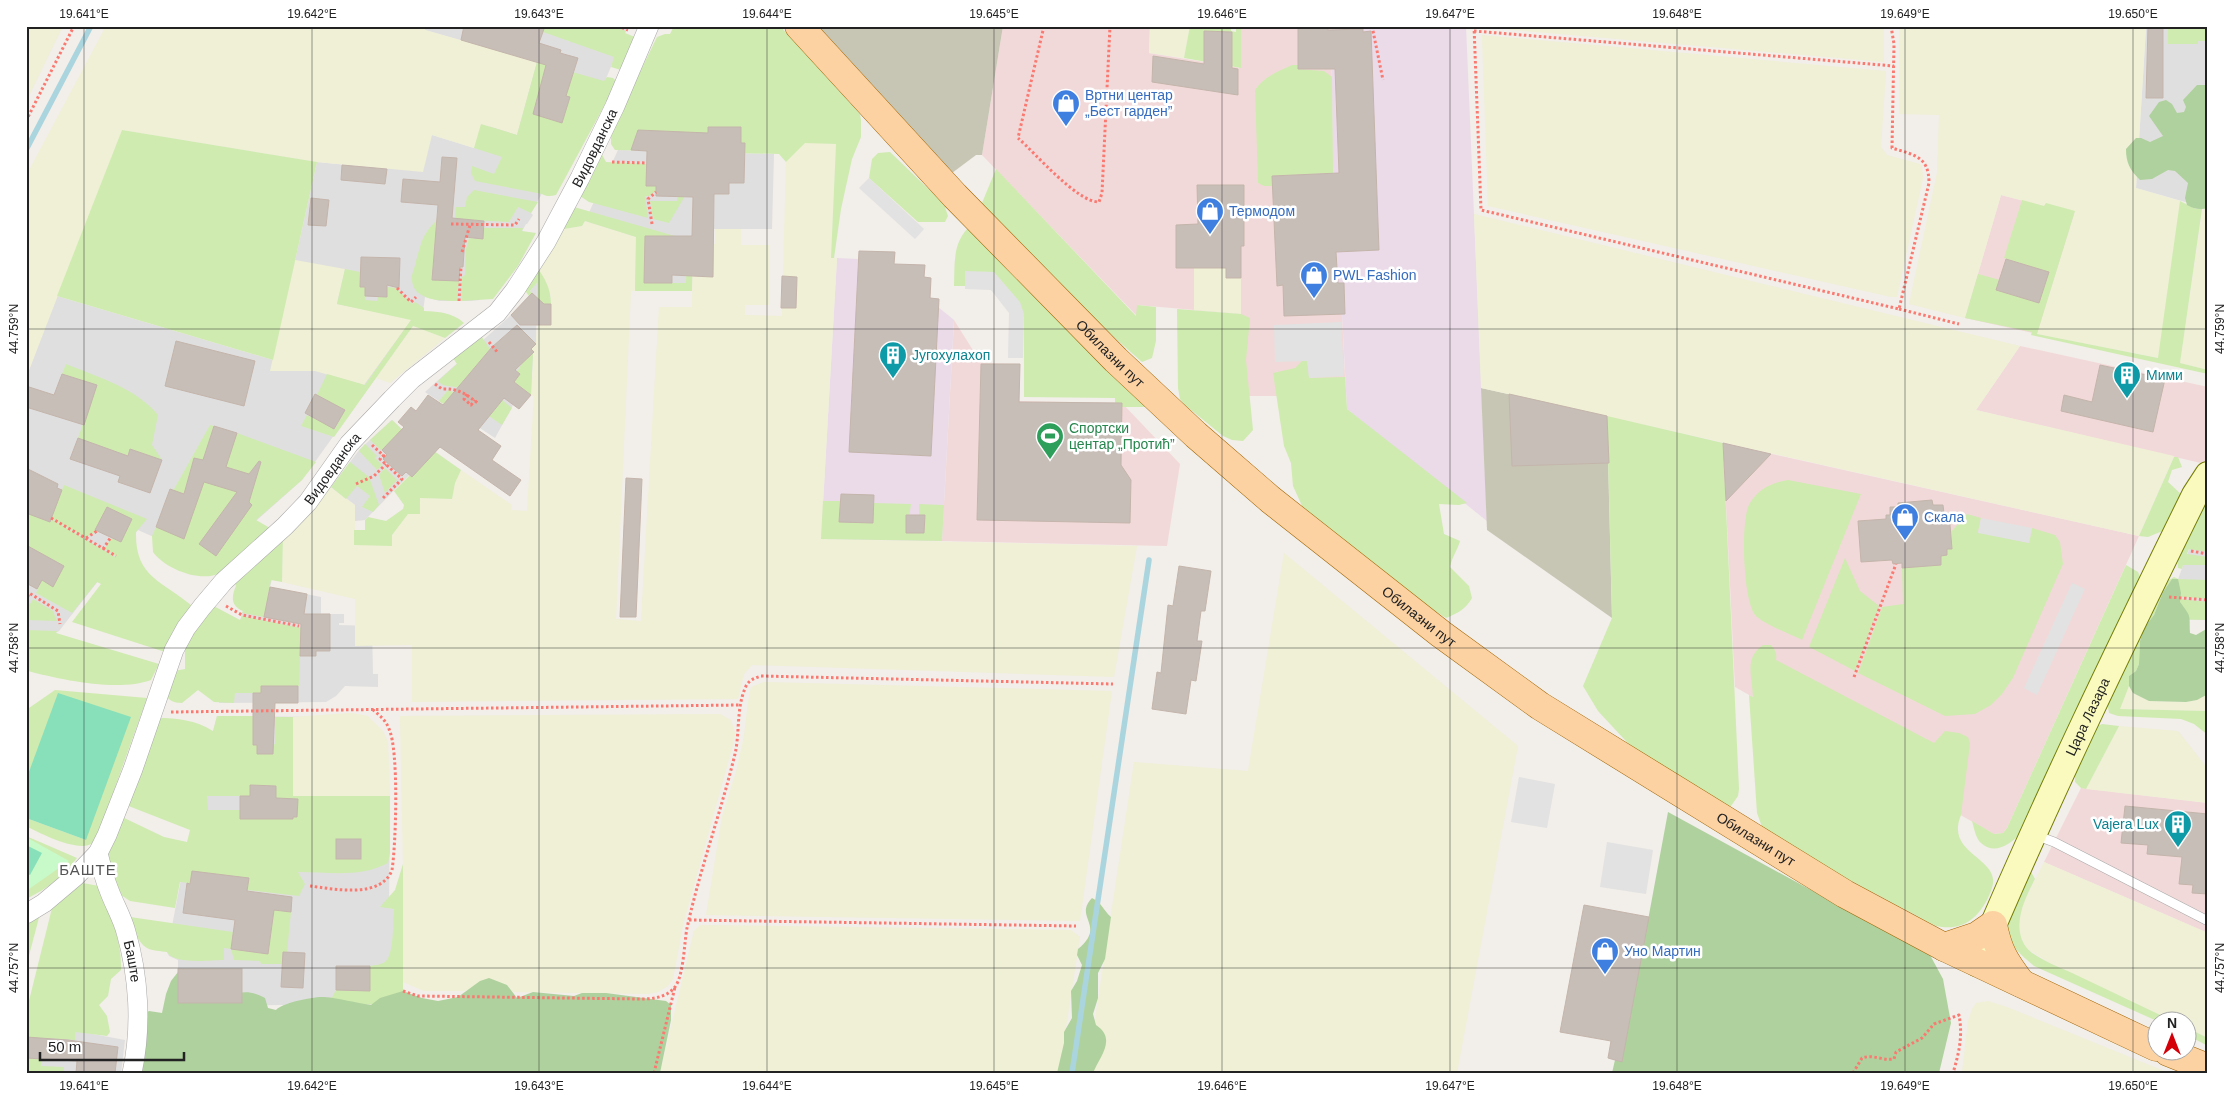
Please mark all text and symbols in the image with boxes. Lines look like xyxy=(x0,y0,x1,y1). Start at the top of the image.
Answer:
text: 19.641°E xyxy=(59,7,109,21)
text: 19.642°E xyxy=(287,7,337,21)
text: 19.643°E xyxy=(514,7,564,21)
text: 19.644°E xyxy=(742,7,792,21)
text: 19.645°E xyxy=(969,7,1019,21)
text: 19.646°E xyxy=(1197,7,1247,21)
text: 19.647°E xyxy=(1425,7,1475,21)
text: 19.648°E xyxy=(1652,7,1702,21)
text: 19.649°E xyxy=(1880,7,1930,21)
text: 19.650°E xyxy=(2108,7,2158,21)
place label: Вртни центар „Бест гарден” xyxy=(1085,87,1173,119)
shop icon: Вртни центар „Бест гарден” xyxy=(1051,88,1081,127)
street label: Видовданска xyxy=(569,106,621,190)
shop icon: Термодом xyxy=(1195,196,1225,235)
place label: Термодом xyxy=(1229,203,1295,219)
shop icon: PWL Fashion xyxy=(1299,260,1329,299)
place label: PWL Fashion xyxy=(1333,267,1417,283)
text: 44.759°N xyxy=(7,304,21,354)
text: 44.759°N xyxy=(2213,304,2227,354)
street label: Обилазни пут xyxy=(1073,316,1148,391)
building icon: Југохулахоп xyxy=(878,340,908,379)
place label: Југохулахоп xyxy=(912,347,990,363)
building icon: Мими xyxy=(2112,360,2142,399)
place label: Мими xyxy=(2146,367,2183,383)
place label: Спортски центар „Протић” xyxy=(1069,420,1175,452)
sports icon: Спортски центар „Протић” xyxy=(1035,421,1065,460)
street label: Видовданска xyxy=(301,429,364,508)
shop icon: Скала xyxy=(1890,502,1920,541)
place label: Скала xyxy=(1924,509,1964,525)
street label: Обилазни пут xyxy=(1379,583,1460,651)
text: 44.758°N xyxy=(7,623,21,673)
text: 44.758°N xyxy=(2213,623,2227,673)
street label: Цара Лазара xyxy=(2062,675,2113,758)
street label: Обилазни пут xyxy=(1714,809,1799,870)
building icon: Vajera Lux xyxy=(2163,809,2193,848)
place label: Vajera Lux xyxy=(2093,816,2159,832)
district label: БАШТЕ xyxy=(59,861,117,878)
shop icon: Уно Мартин xyxy=(1590,936,1620,975)
street label: Баште xyxy=(121,939,144,983)
text: 44.757°N xyxy=(7,943,21,993)
place label: Уно Мартин xyxy=(1624,943,1701,959)
text: 44.757°N xyxy=(2213,943,2227,993)
north arrow xyxy=(2146,1012,2196,1062)
text: N xyxy=(2167,1015,2177,1031)
scale bar xyxy=(40,1029,184,1061)
text: 50 m xyxy=(48,1038,81,1055)
text: 19.641°E xyxy=(59,1079,109,1093)
text: 19.642°E xyxy=(287,1079,337,1093)
text: 19.643°E xyxy=(514,1079,564,1093)
text: 19.644°E xyxy=(742,1079,792,1093)
text: 19.645°E xyxy=(969,1079,1019,1093)
text: 19.646°E xyxy=(1197,1079,1247,1093)
text: 19.647°E xyxy=(1425,1079,1475,1093)
text: 19.648°E xyxy=(1652,1079,1702,1093)
text: 19.649°E xyxy=(1880,1079,1930,1093)
text: 19.650°E xyxy=(2108,1079,2158,1093)

